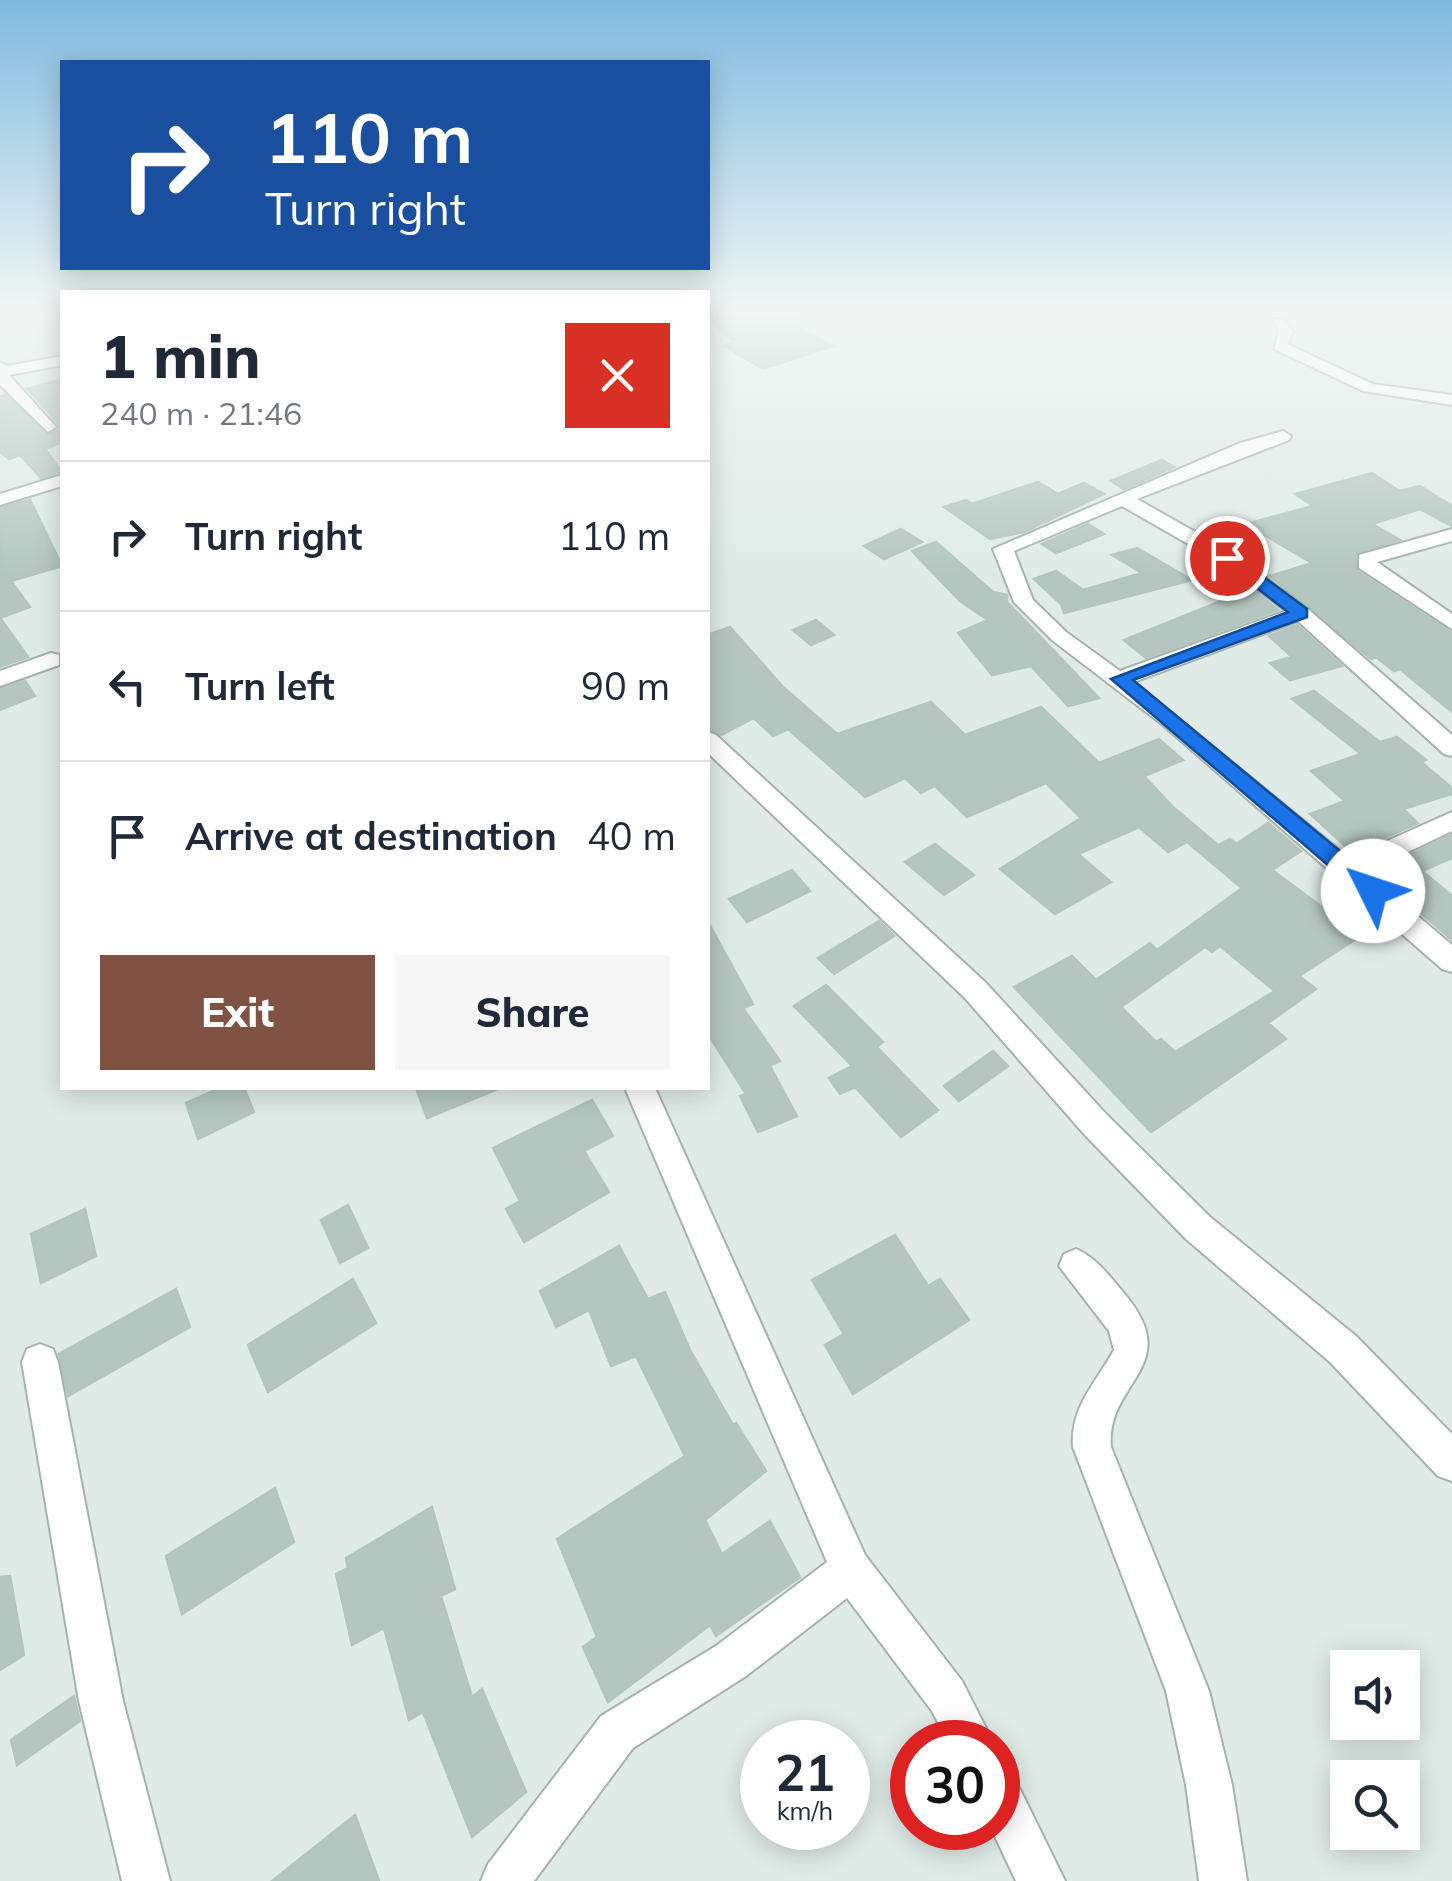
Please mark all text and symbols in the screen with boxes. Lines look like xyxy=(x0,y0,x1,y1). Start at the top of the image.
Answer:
text: 110 m xyxy=(265,93,473,181)
icon: right xyxy=(100,100,230,230)
text: Turn right xyxy=(265,180,466,236)
text: 1 min xyxy=(100,318,261,393)
button: close xyxy=(565,323,670,428)
text: 240 m · 21:46 xyxy=(100,393,302,433)
icon: right xyxy=(100,509,155,564)
text: Turn right xyxy=(185,512,362,560)
text: 110 m xyxy=(558,512,670,560)
pin xyxy=(1185,516,1270,601)
icon: arrive xyxy=(1200,531,1255,586)
icon: left xyxy=(100,659,155,714)
text: Turn left xyxy=(185,662,335,710)
text: 90 m xyxy=(581,662,670,710)
icon: arrive xyxy=(100,809,155,864)
text: Arrive at destination xyxy=(185,812,557,860)
text: 40 m xyxy=(587,812,676,860)
position arrow xyxy=(1321,839,1425,943)
button: Exit xyxy=(100,955,375,1070)
button: Share xyxy=(395,955,670,1070)
map controls xyxy=(1330,1650,1420,1850)
button: sound xyxy=(1330,1650,1420,1740)
speed limit sign: 30 xyxy=(890,1720,1020,1850)
text: 21 xyxy=(775,1741,835,1804)
button: search xyxy=(1330,1760,1420,1850)
text: km/h xyxy=(777,1795,833,1826)

